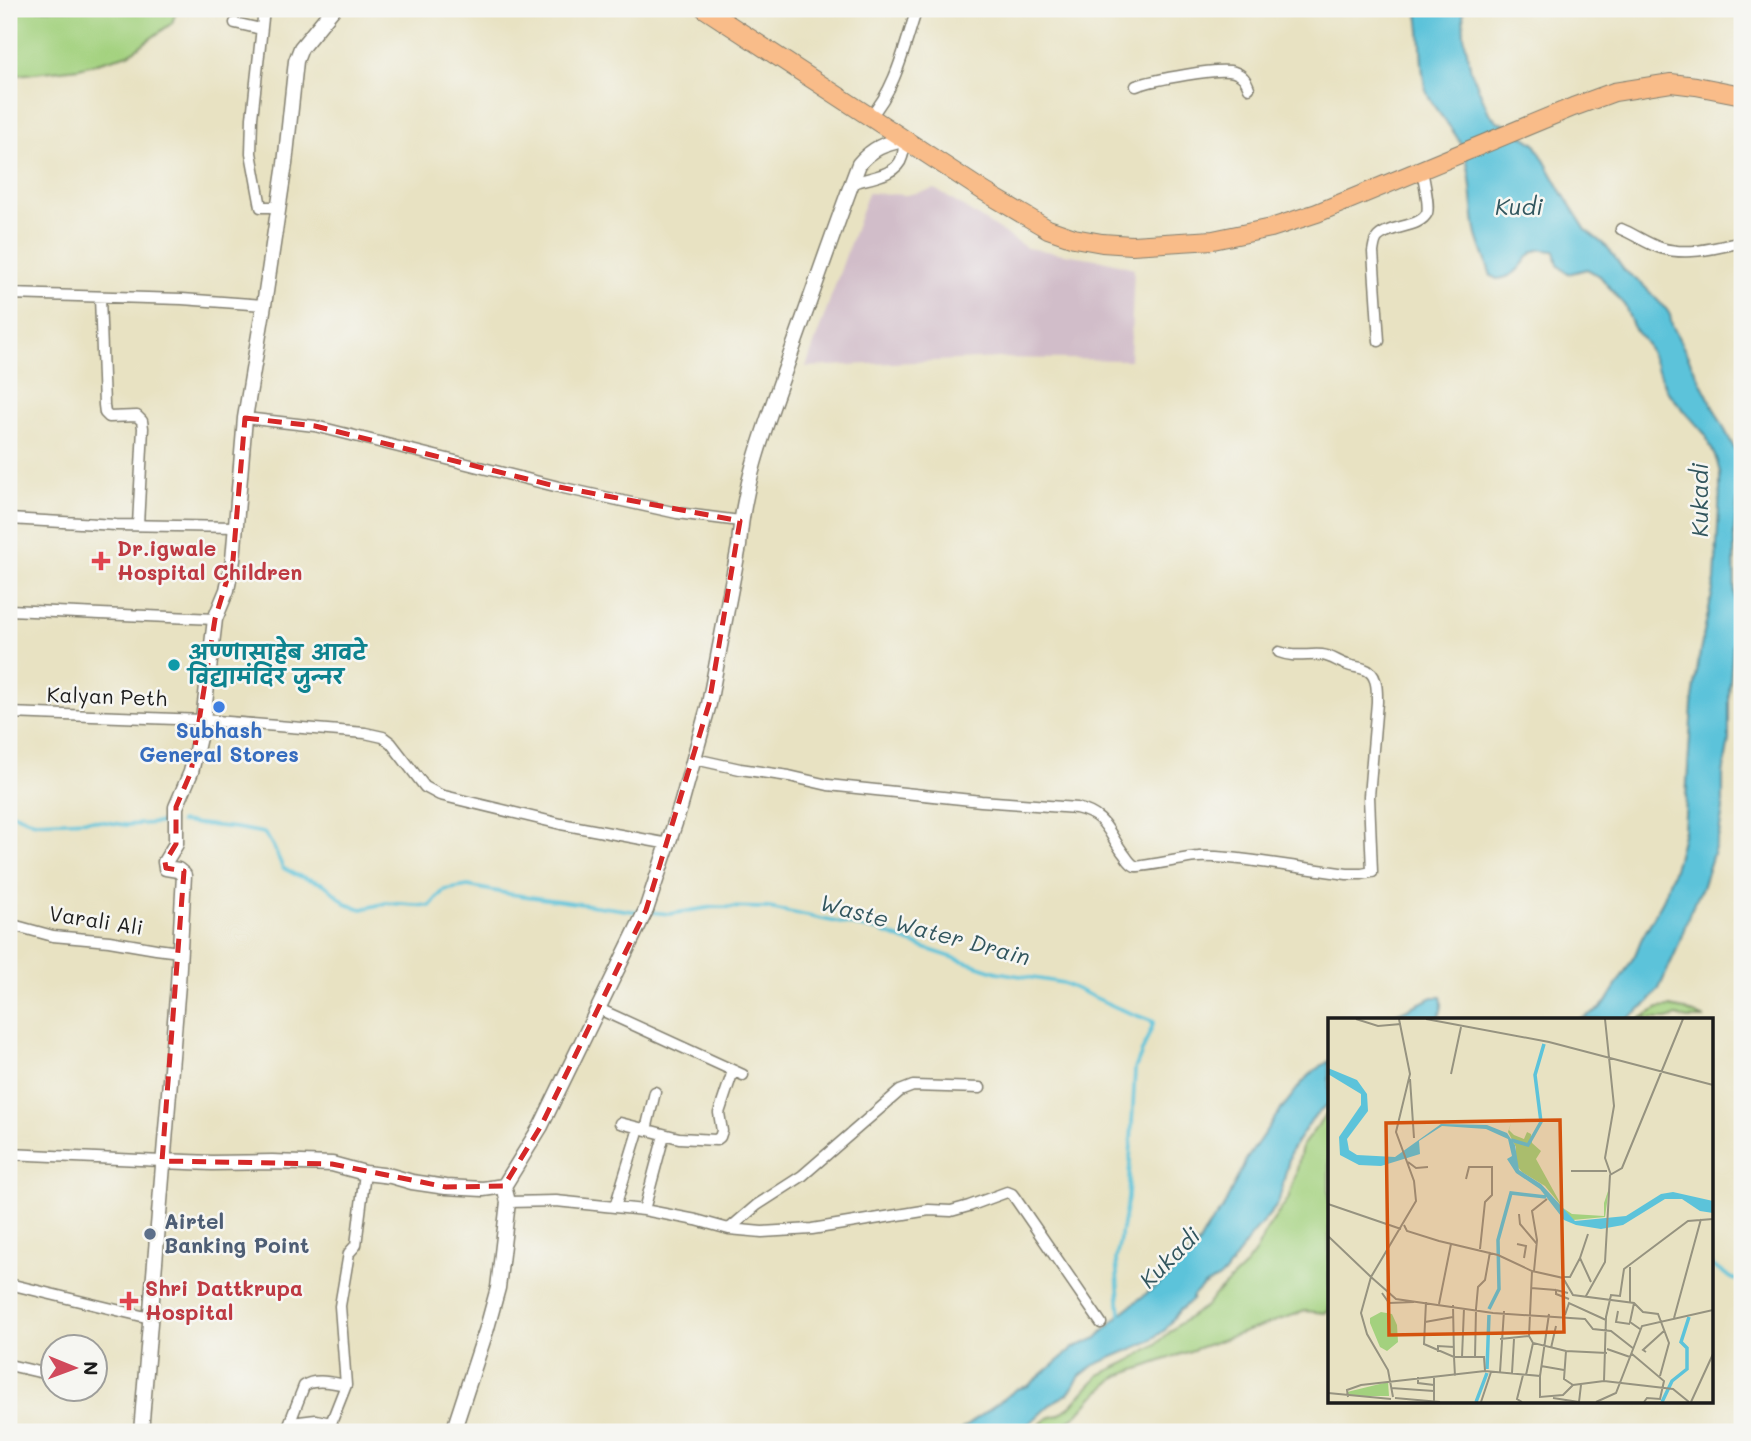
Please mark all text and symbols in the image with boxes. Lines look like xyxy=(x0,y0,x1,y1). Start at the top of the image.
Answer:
water label: Kudi xyxy=(1495,191,1543,221)
water label: Kukadi xyxy=(1684,463,1714,537)
place label: Dr.igwale Hospital Children xyxy=(117,534,302,585)
marker: Dr.igwale Hospital Children xyxy=(91,551,111,571)
place label: अण्णासाहेब आवटे विद्यामंदिर जुन्नर xyxy=(186,635,368,694)
marker: अण्णासाहेब आवटे विद्यामंदिर जुन्नर xyxy=(166,657,182,673)
street label: Kalyan Peth xyxy=(46,680,168,711)
marker: Subhash General Stores xyxy=(211,699,227,715)
place label: Subhash General Stores xyxy=(139,716,299,767)
water label: Waste Water Drain xyxy=(817,887,1034,972)
street label: Varali Ali xyxy=(47,899,145,940)
inset map xyxy=(1328,1018,1712,1402)
place label: Airtel Banking Point xyxy=(164,1207,309,1258)
water label: Kukadi xyxy=(1132,1220,1206,1294)
marker: Airtel Banking Point xyxy=(142,1226,158,1242)
place label: Shri Dattkrupa Hospital xyxy=(145,1274,303,1325)
marker: Shri Dattkrupa Hospital xyxy=(119,1291,139,1311)
north arrow xyxy=(38,1332,108,1402)
text: N xyxy=(79,1361,104,1376)

